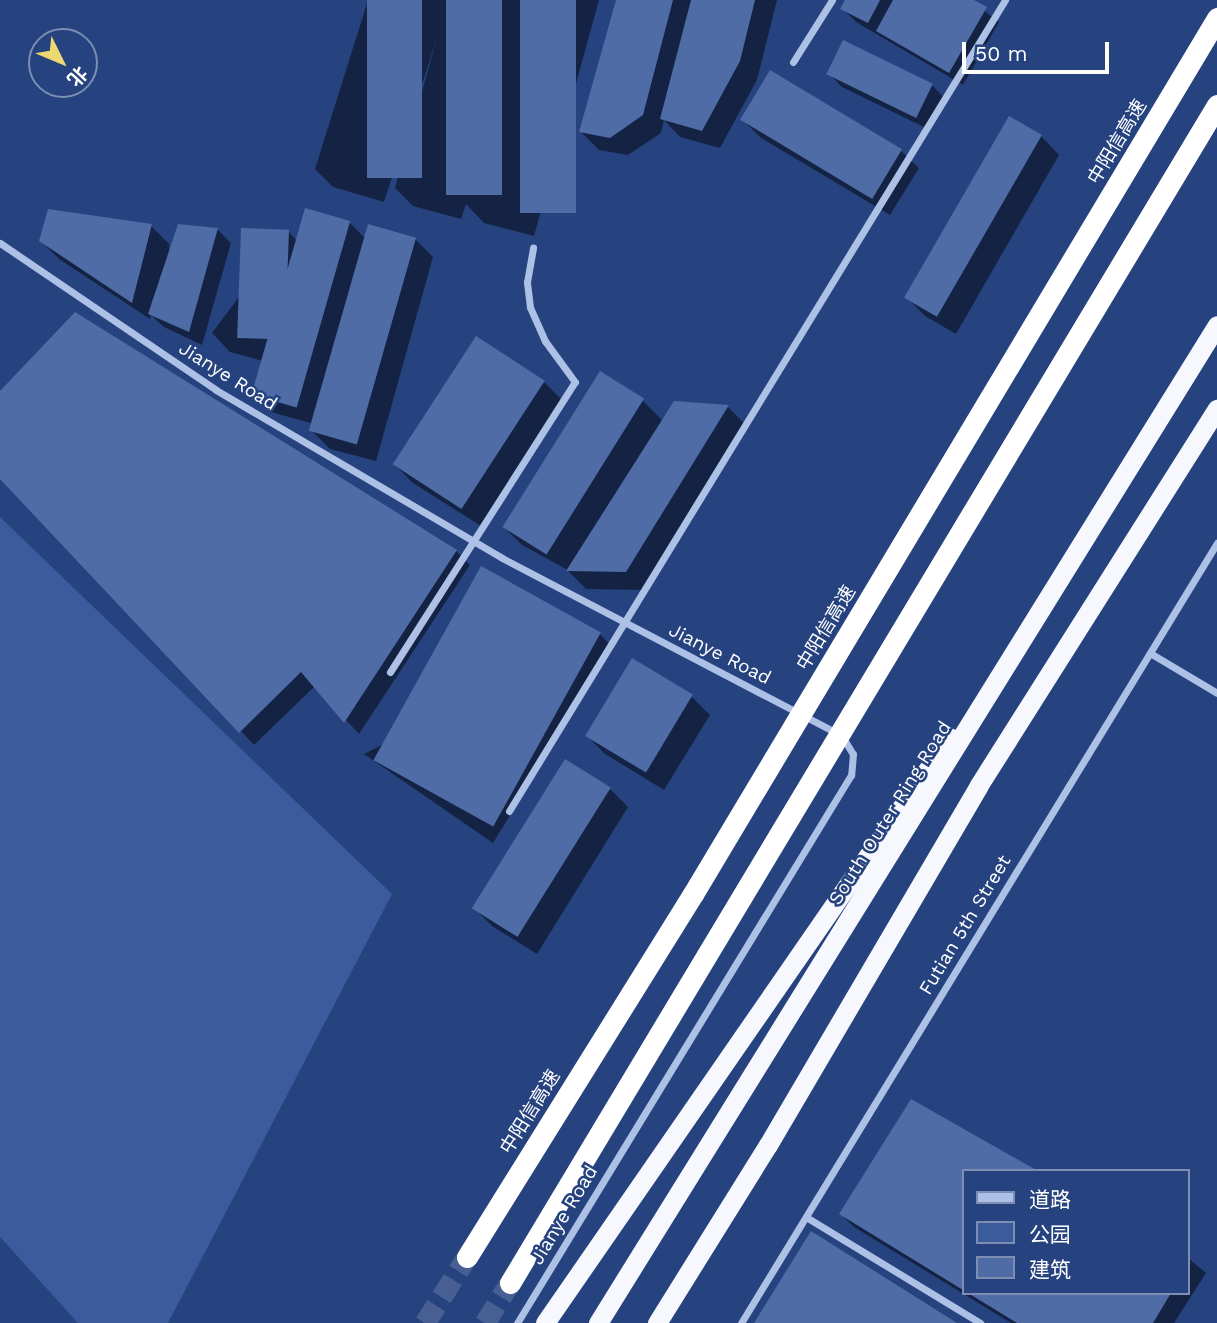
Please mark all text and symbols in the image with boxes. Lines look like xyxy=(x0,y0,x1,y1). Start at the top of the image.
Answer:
north arrow xyxy=(28,28,98,98)
scale bar xyxy=(965,28,1112,72)
text: 50 m xyxy=(975,41,1027,66)
text: 北 xyxy=(62,61,92,91)
street label: 中阳信高速 xyxy=(1083,95,1151,189)
street label: Jianye Road xyxy=(175,337,281,415)
street label: 中阳信高速 xyxy=(792,581,860,675)
street label: Jianye Road xyxy=(665,619,775,689)
street label: South Outer Ring Road xyxy=(824,717,956,909)
street label: Futian 5th Street xyxy=(914,851,1016,999)
street label: 中阳信高速 xyxy=(495,1066,565,1158)
street label: Jianye Road xyxy=(525,1161,603,1269)
legend xyxy=(962,1169,1189,1295)
text: 道路 xyxy=(1029,1187,1071,1212)
text: 公园 xyxy=(1029,1222,1071,1247)
text: 建筑 xyxy=(1029,1257,1071,1282)

